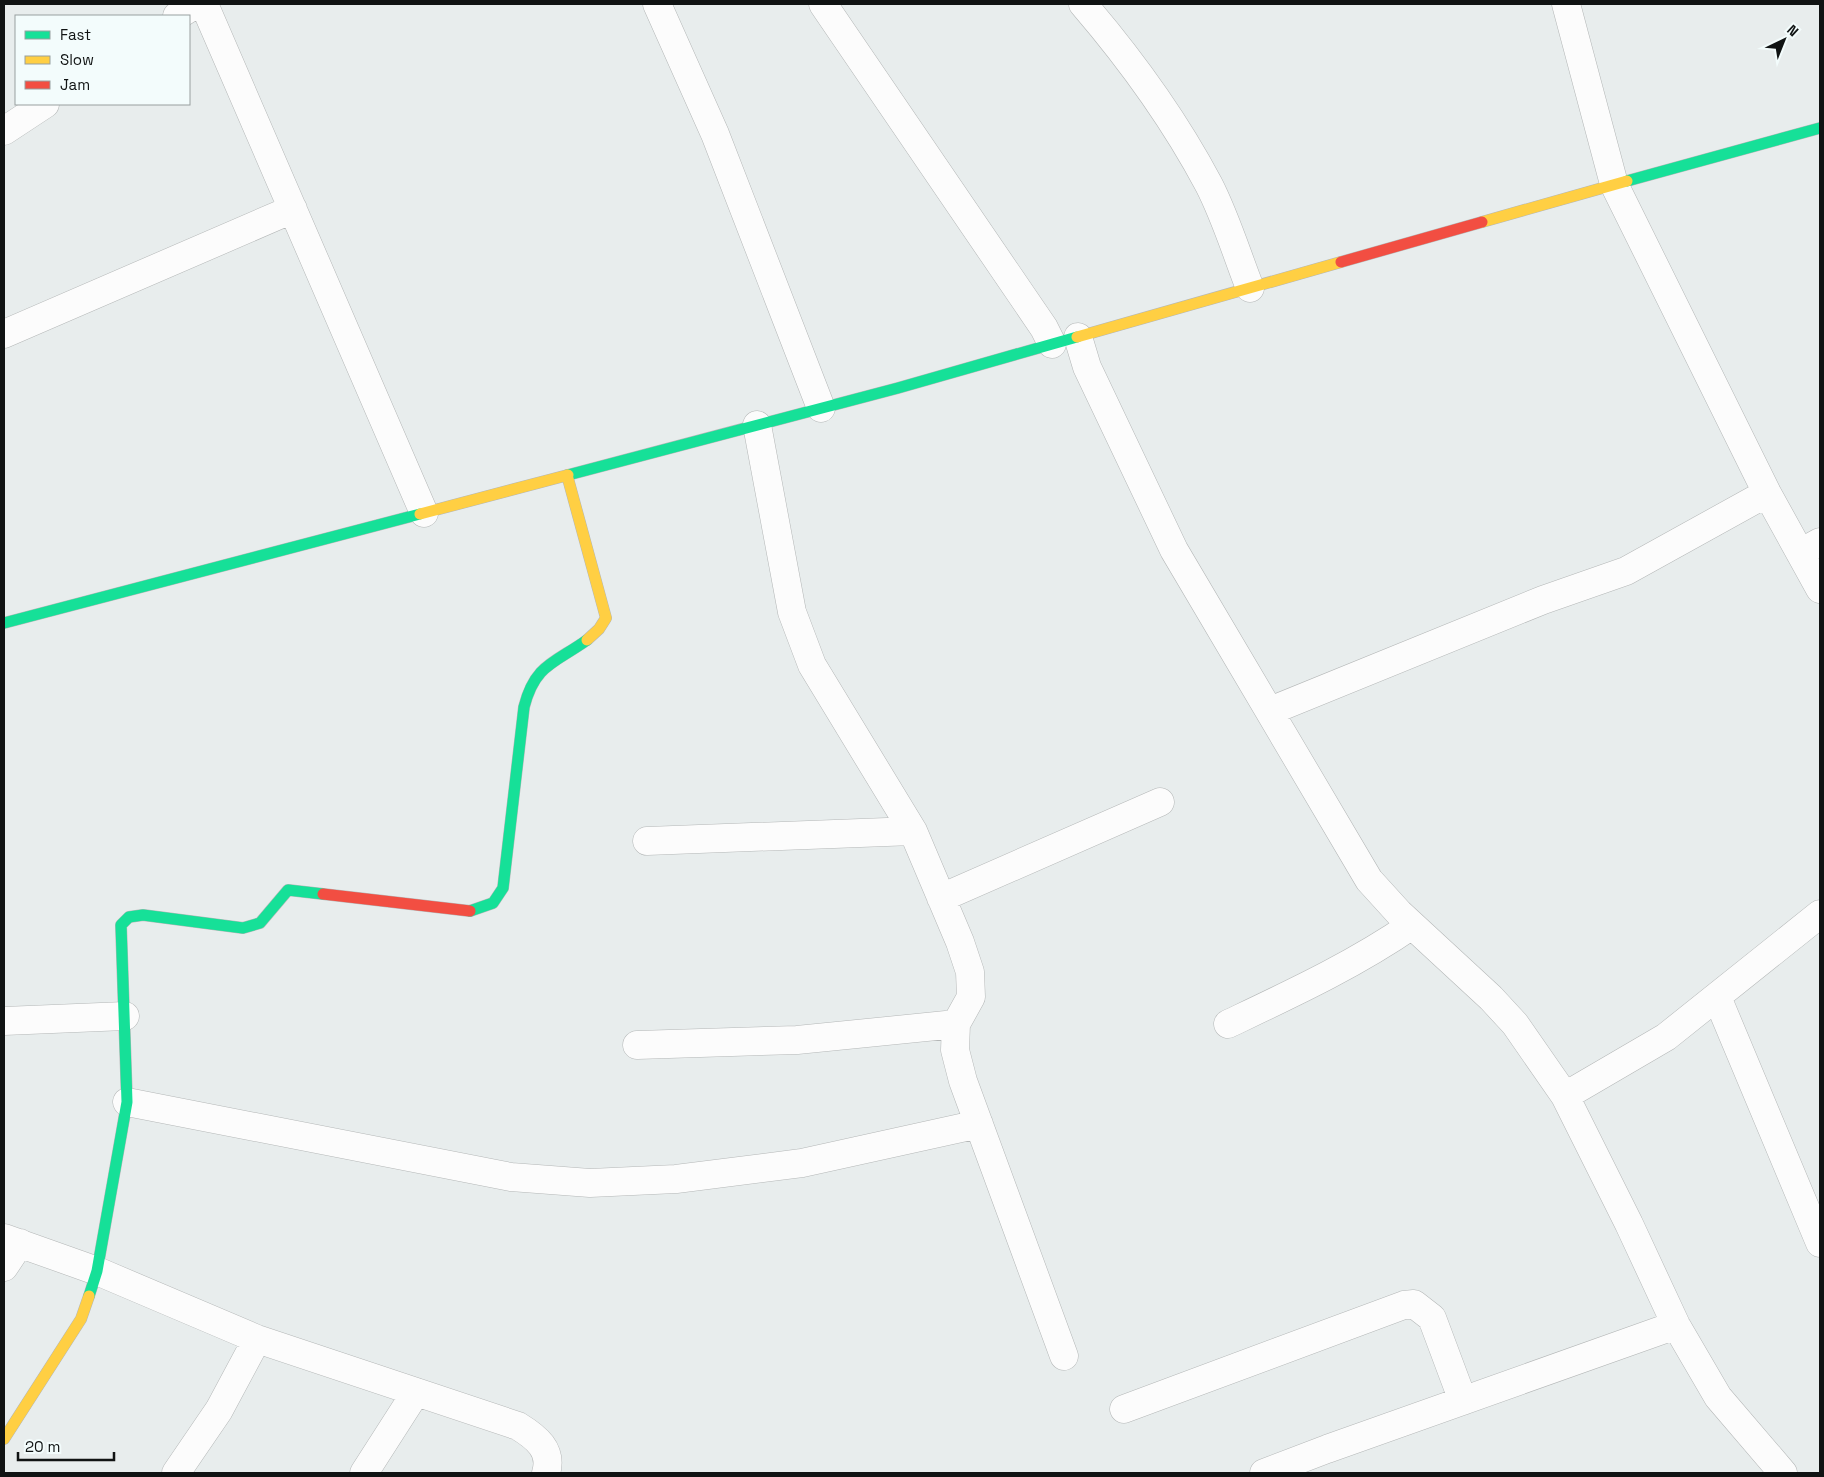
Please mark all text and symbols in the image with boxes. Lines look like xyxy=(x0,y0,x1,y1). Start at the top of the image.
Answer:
legend xyxy=(15,15,190,105)
north arrow xyxy=(1759,15,1809,65)
text: N xyxy=(1783,21,1802,40)
text: Fast xyxy=(60,25,91,44)
text: Slow xyxy=(60,50,94,69)
text: Jam xyxy=(60,75,90,94)
scale bar xyxy=(18,1430,114,1462)
text: 20 m xyxy=(25,1437,60,1456)

